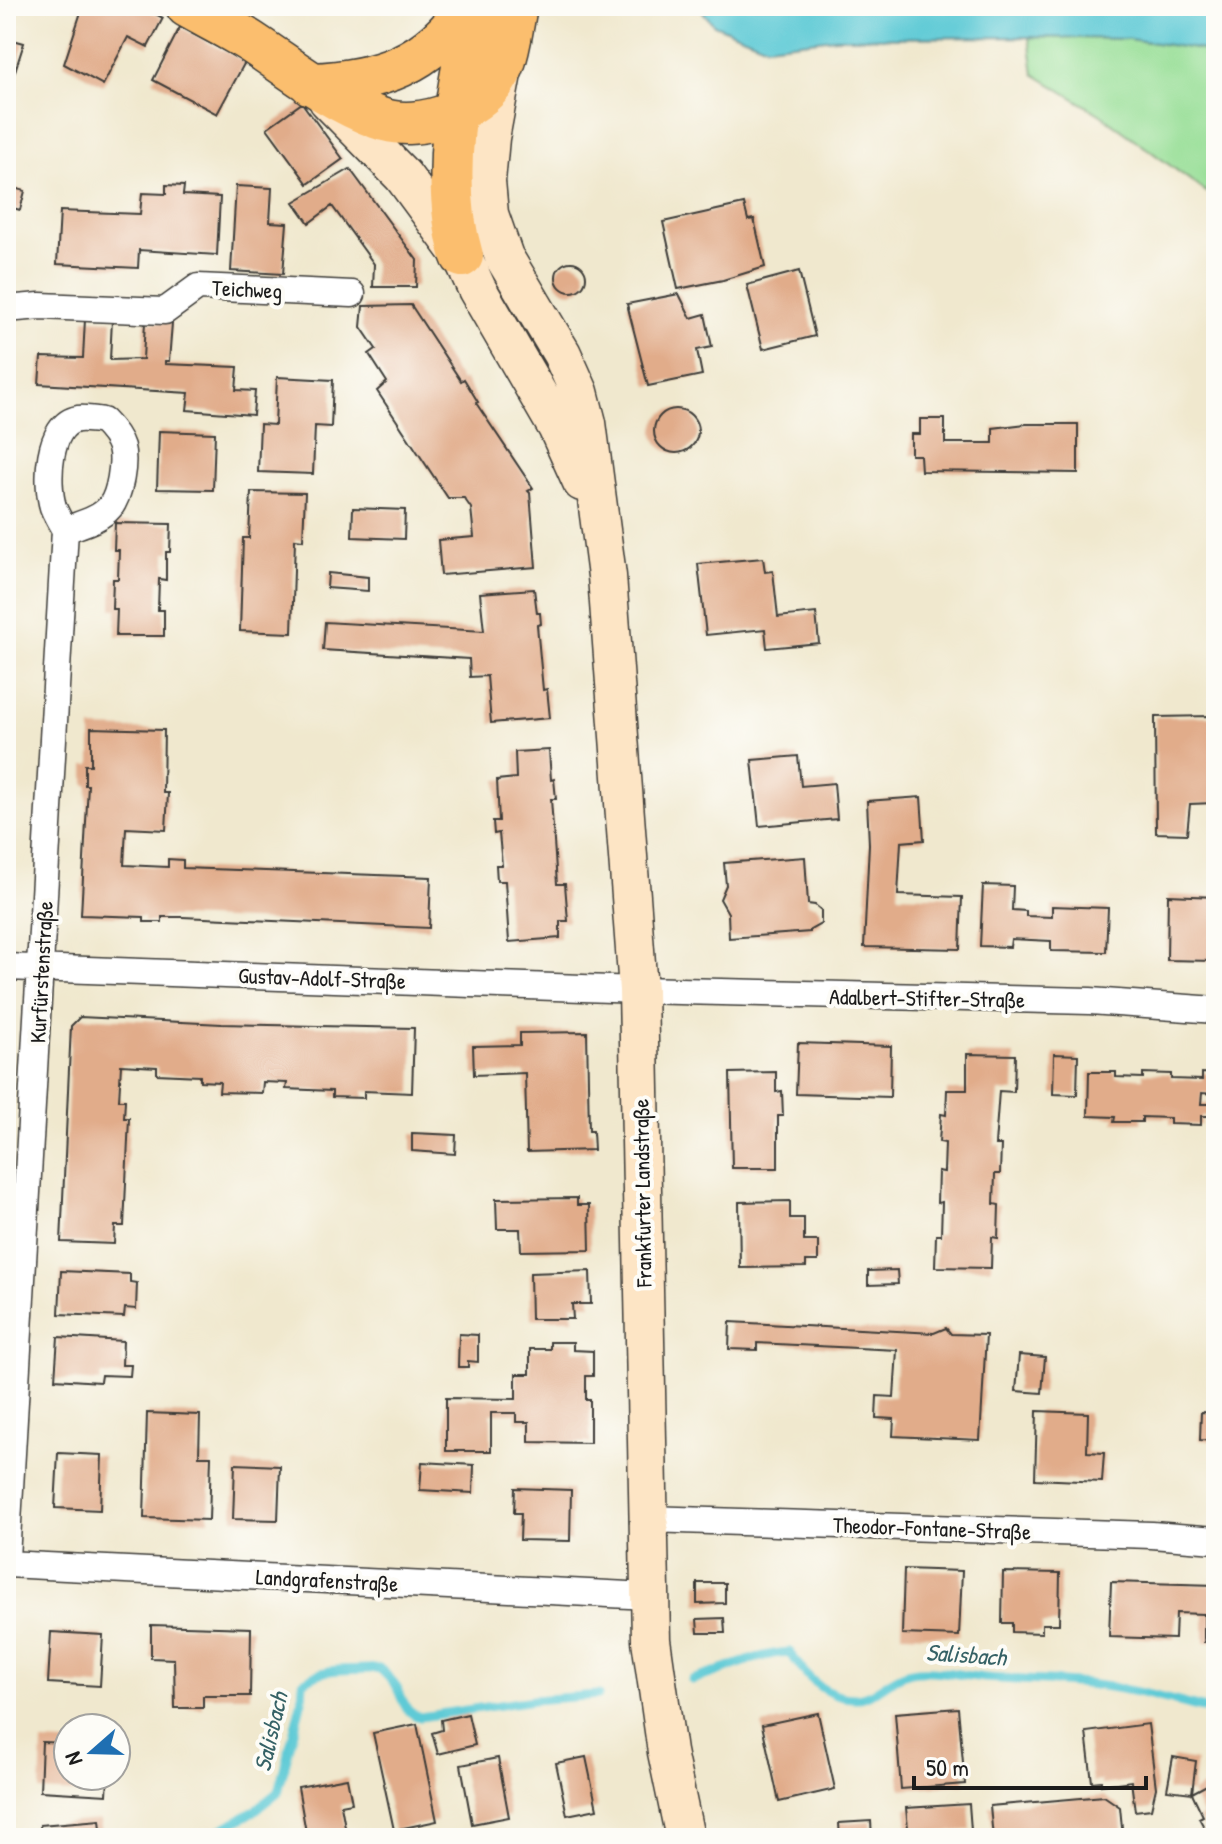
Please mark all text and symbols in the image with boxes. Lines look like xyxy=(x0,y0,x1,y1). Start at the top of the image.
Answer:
street label: Teichweg xyxy=(211,272,283,306)
street label: Kurfürstenstraße xyxy=(22,900,60,1044)
street label: Gustav-Adolf-Straße xyxy=(238,960,407,996)
street label: Adalbert-Stifter-Straße xyxy=(829,981,1025,1015)
street label: Frankfurter Landstraße xyxy=(625,1098,659,1288)
street label: Theodor-Fontane-Straße xyxy=(833,1510,1032,1546)
street label: Landgrafenstraße xyxy=(255,1561,399,1599)
water label: Salisbach xyxy=(925,1635,1009,1673)
water label: Salisbach xyxy=(245,1687,295,1774)
north arrow xyxy=(52,1712,132,1792)
scale bar xyxy=(914,1740,1146,1790)
text: N xyxy=(57,1748,89,1769)
text: 50 m xyxy=(926,1751,969,1783)

